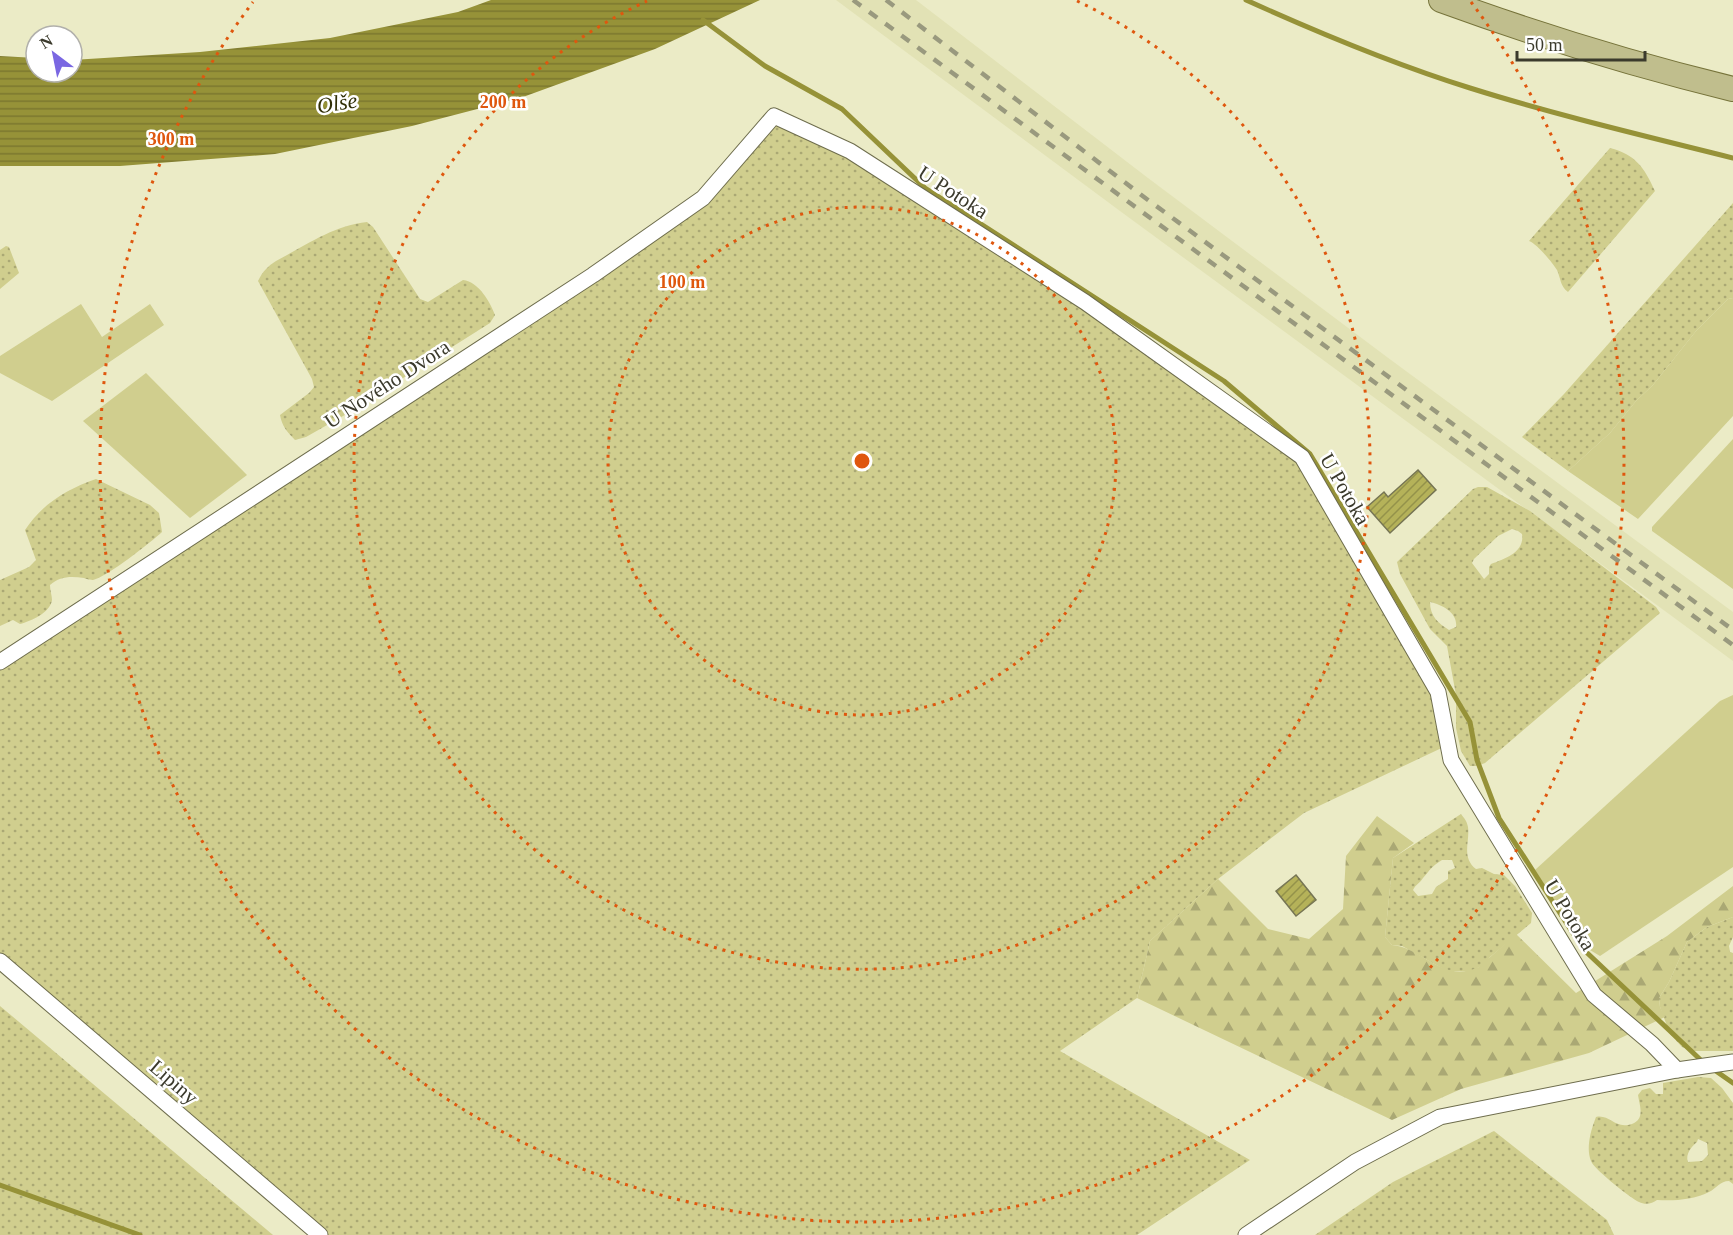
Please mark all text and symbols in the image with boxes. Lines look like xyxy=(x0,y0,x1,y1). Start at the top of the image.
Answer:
north arrow xyxy=(24,24,84,84)
scale bar xyxy=(1517,24,1644,62)
text: N xyxy=(37,31,56,52)
text: 50 m xyxy=(1526,35,1563,55)
water label: Olše xyxy=(315,87,359,119)
text: 200 m xyxy=(480,92,526,112)
text: 300 m xyxy=(148,129,194,149)
street label: U Potoka xyxy=(913,160,993,224)
text: 100 m xyxy=(659,272,705,292)
street label: U Nového Dvora xyxy=(320,334,455,433)
street label: U Potoka xyxy=(1315,449,1375,530)
centre of rings xyxy=(852,451,872,471)
street label: U Potoka xyxy=(1539,875,1601,956)
street label: Lipiny xyxy=(145,1055,203,1110)

